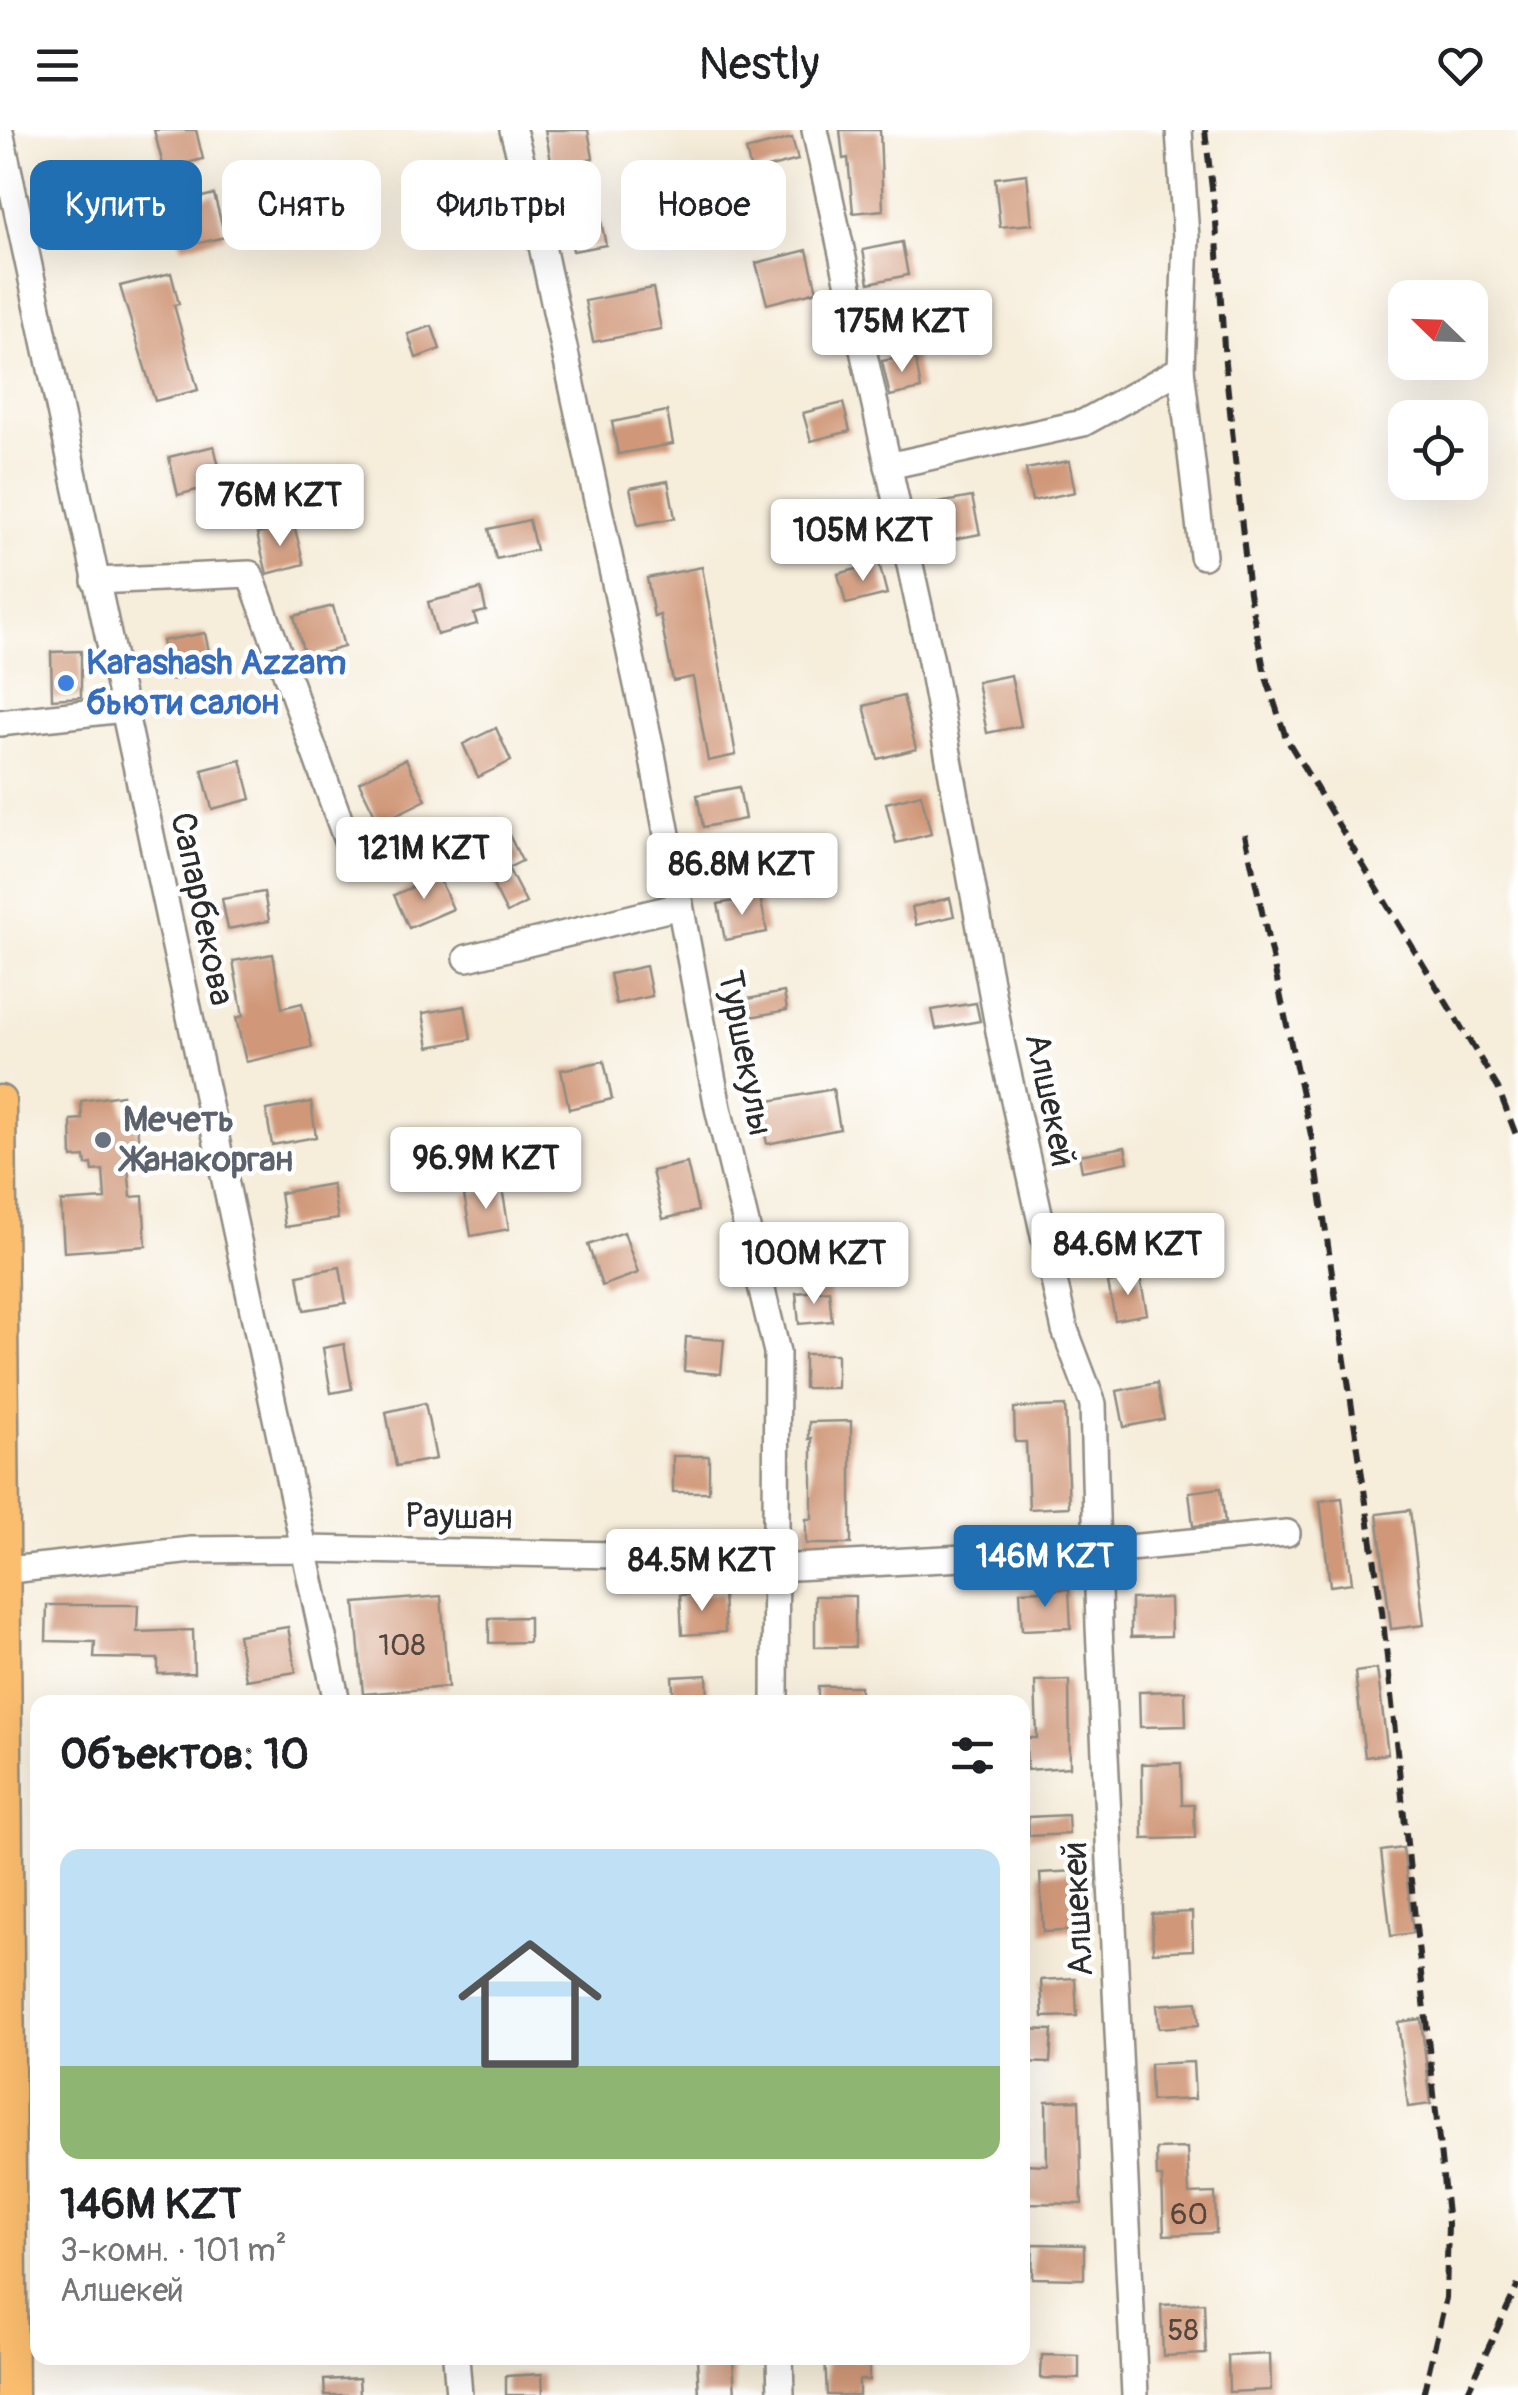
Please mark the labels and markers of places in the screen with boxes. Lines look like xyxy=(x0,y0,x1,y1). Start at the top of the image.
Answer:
pin: 175M KZT xyxy=(799,290,1005,375)
pin: 76M KZT xyxy=(188,464,372,549)
pin: 105M KZT xyxy=(760,499,966,584)
place label: Karashash Azzam бьюти салон xyxy=(86,641,346,725)
marker: Karashash Azzam бьюти салон xyxy=(55,672,77,694)
pin: 121M KZT xyxy=(321,817,527,902)
pin: 86.8M KZT xyxy=(628,833,856,918)
place label: Мечеть Жанакорган xyxy=(118,1098,293,1182)
pin: 96.9M KZT xyxy=(372,1127,600,1212)
marker: Мечеть Жанакорган xyxy=(92,1129,114,1151)
pin: 84.6M KZT xyxy=(1014,1213,1242,1298)
pin: 100M KZT xyxy=(711,1222,917,1307)
pin: 146M KZT xyxy=(942,1525,1148,1610)
pin: 84.5M KZT xyxy=(588,1529,816,1614)

